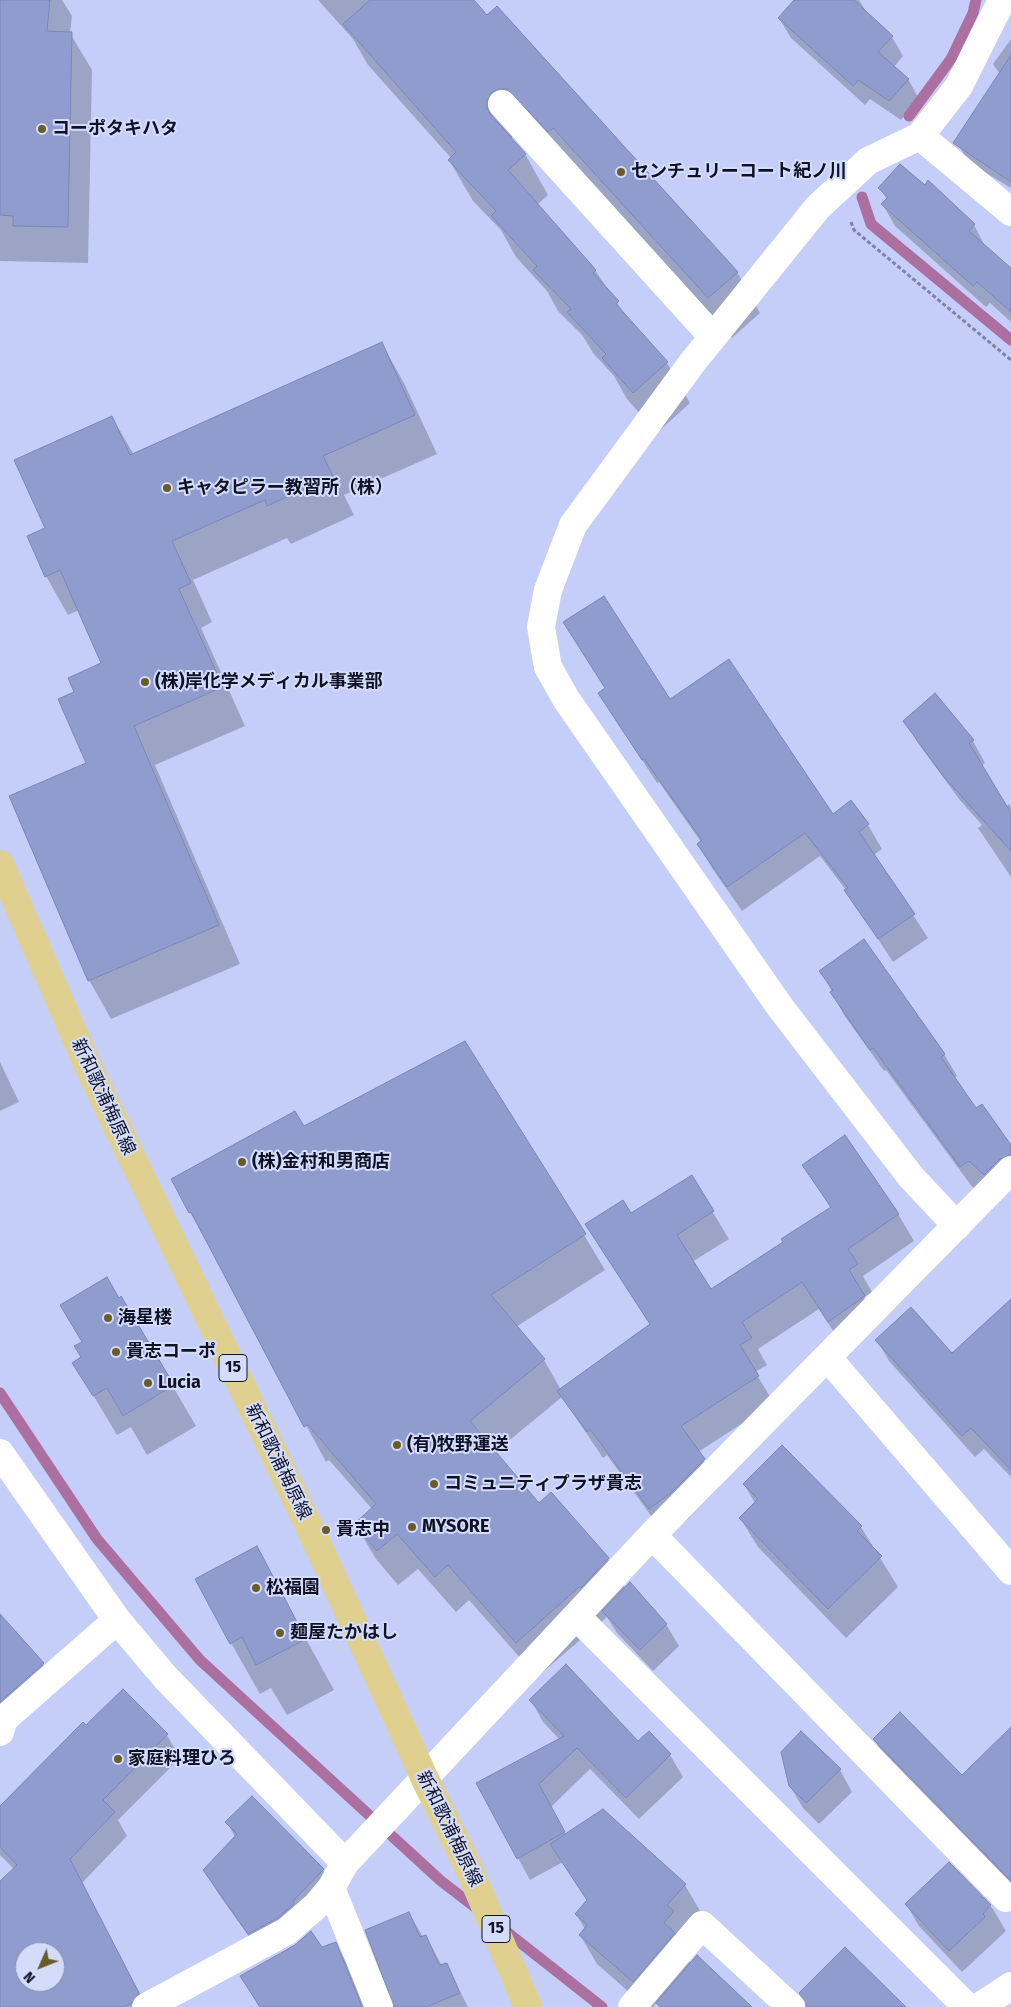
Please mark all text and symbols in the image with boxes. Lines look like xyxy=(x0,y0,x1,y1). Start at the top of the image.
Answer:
place label: コーポタキハタ xyxy=(52,118,178,140)
marker: コーポタキハタ xyxy=(36,123,48,135)
place label: センチュリーコート紀ノ川 xyxy=(631,161,847,183)
marker: センチュリーコート紀ノ川 xyxy=(615,166,627,178)
place label: キャタピラー教習所（株） xyxy=(177,477,393,499)
marker: キャタピラー教習所（株） xyxy=(161,482,173,494)
place label: (株)岸化学メディカル事業部 xyxy=(155,671,383,693)
marker: (株)岸化学メディカル事業部 xyxy=(139,676,151,688)
street label: 新和歌浦梅原線 xyxy=(67,1035,139,1159)
place label: (株)金村和男商店 xyxy=(252,1151,390,1173)
marker: (株)金村和男商店 xyxy=(236,1156,248,1168)
place label: 海星楼 xyxy=(118,1307,172,1329)
marker: 海星楼 xyxy=(102,1312,114,1324)
place label: 貴志コーポ xyxy=(126,1341,216,1363)
marker: 貴志コーポ xyxy=(110,1346,122,1358)
road number: 15 xyxy=(219,1355,247,1382)
place label: Lucia xyxy=(158,1372,201,1394)
marker: Lucia xyxy=(142,1377,154,1389)
street label: 新和歌浦梅原線 xyxy=(241,1401,315,1523)
place label: (有)牧野運送 xyxy=(407,1434,509,1456)
marker: (有)牧野運送 xyxy=(391,1439,403,1451)
place label: コミュニティプラザ貴志 xyxy=(444,1473,642,1495)
marker: コミュニティプラザ貴志 xyxy=(428,1478,440,1490)
place label: MYSORE xyxy=(422,1516,489,1538)
place label: 貴志中 xyxy=(336,1519,390,1541)
marker: MYSORE xyxy=(406,1521,418,1533)
marker: 貴志中 xyxy=(320,1524,332,1536)
place label: 松福園 xyxy=(266,1577,320,1599)
marker: 松福園 xyxy=(250,1582,262,1594)
place label: 麺屋たかはし xyxy=(290,1622,398,1644)
marker: 麺屋たかはし xyxy=(274,1627,286,1639)
place label: 家庭料理ひろ xyxy=(128,1748,236,1770)
marker: 家庭料理ひろ xyxy=(112,1753,124,1765)
street label: 新和歌浦梅原線 xyxy=(412,1768,486,1890)
road number: 15 xyxy=(482,1916,510,1942)
north arrow xyxy=(15,1942,65,1992)
text: N xyxy=(20,1968,39,1986)

